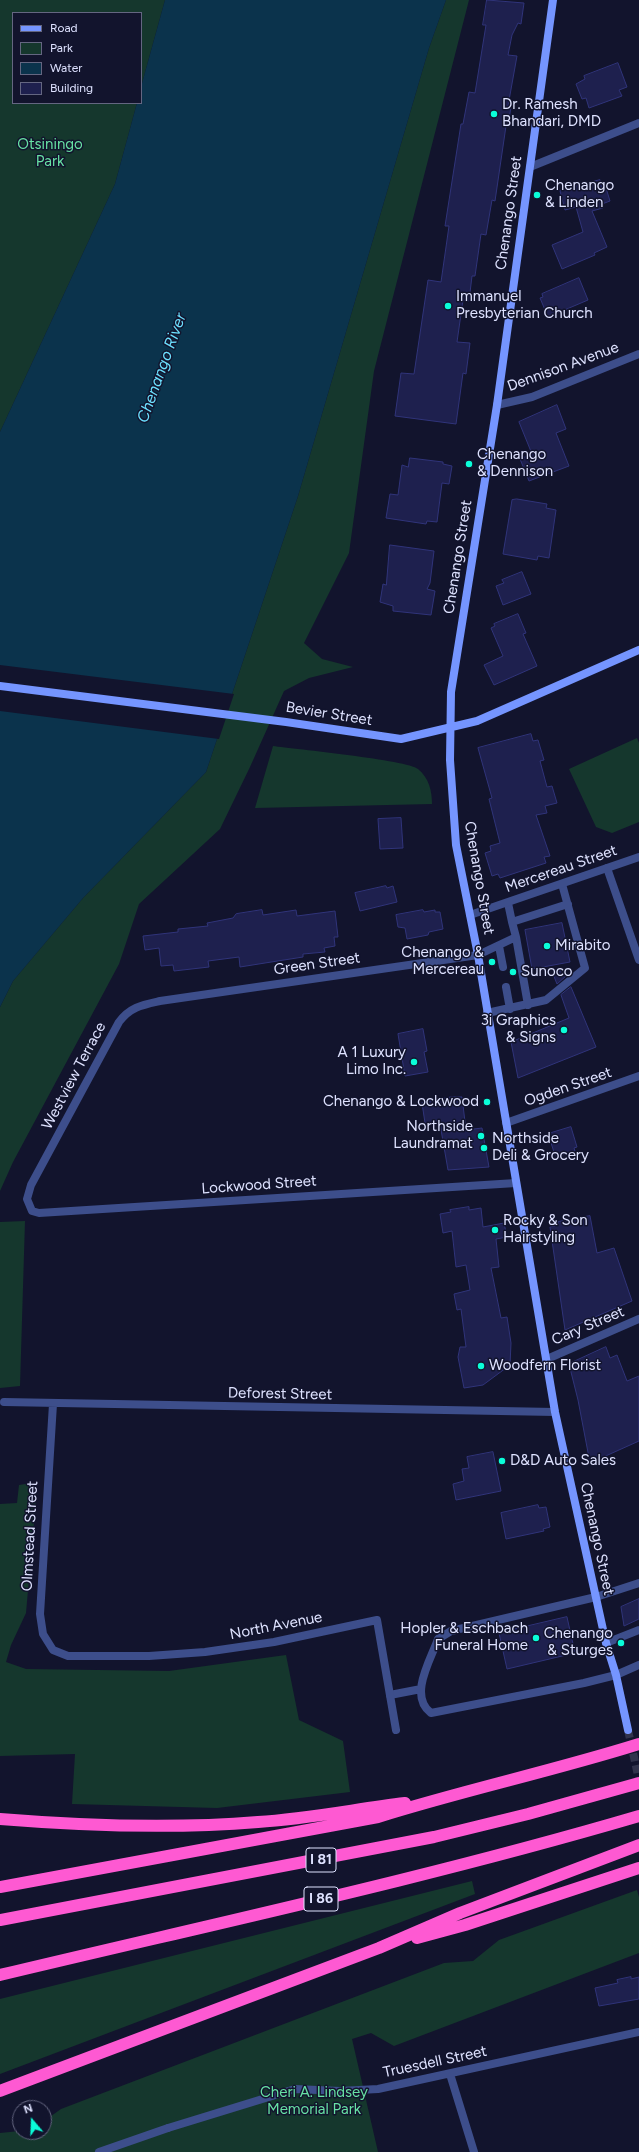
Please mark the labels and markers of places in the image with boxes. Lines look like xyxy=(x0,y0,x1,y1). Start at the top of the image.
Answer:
place label: Dr. Ramesh Bhandari, DMD xyxy=(502,96,601,131)
marker: Dr. Ramesh Bhandari, DMD xyxy=(489,109,499,119)
place label: Chenango & Linden xyxy=(545,177,614,212)
marker: Chenango & Linden xyxy=(532,190,542,200)
place label: Immanuel Presbyterian Church xyxy=(456,288,593,323)
marker: Immanuel Presbyterian Church xyxy=(443,301,453,311)
place label: Chenango & Dennison xyxy=(477,446,553,481)
marker: Chenango & Dennison xyxy=(464,459,474,469)
place label: Mirabito xyxy=(555,937,610,955)
marker: Mirabito xyxy=(542,941,552,951)
place label: Chenango & Mercereau xyxy=(401,944,484,979)
marker: Chenango & Mercereau xyxy=(487,957,497,967)
place label: Sunoco xyxy=(521,963,572,981)
marker: Sunoco xyxy=(508,967,518,977)
place label: 3i Graphics & Signs xyxy=(481,1012,556,1047)
marker: 3i Graphics & Signs xyxy=(559,1025,569,1035)
place label: A 1 Luxury Limo Inc. xyxy=(338,1044,406,1079)
marker: A 1 Luxury Limo Inc. xyxy=(409,1057,419,1067)
place label: Chenango & Lockwood xyxy=(323,1093,479,1111)
marker: Chenango & Lockwood xyxy=(482,1097,492,1107)
place label: Northside Laundramat xyxy=(393,1118,473,1153)
place label: Northside Deli & Grocery xyxy=(492,1130,589,1165)
marker: Northside Laundramat xyxy=(476,1131,486,1141)
marker: Northside Deli & Grocery xyxy=(479,1143,489,1153)
place label: Rocky & Son Hairstyling xyxy=(503,1212,588,1247)
marker: Rocky & Son Hairstyling xyxy=(490,1225,500,1235)
place label: Woodfern Florist xyxy=(489,1357,601,1375)
marker: Woodfern Florist xyxy=(476,1361,486,1371)
place label: D&D Auto Sales xyxy=(510,1452,616,1470)
marker: D&D Auto Sales xyxy=(497,1456,507,1466)
place label: Hopler & Eschbach Funeral Home xyxy=(400,1620,528,1655)
place label: Chenango & Sturges xyxy=(544,1625,613,1660)
marker: Hopler & Eschbach Funeral Home xyxy=(531,1633,541,1643)
marker: Chenango & Sturges xyxy=(616,1638,626,1648)

